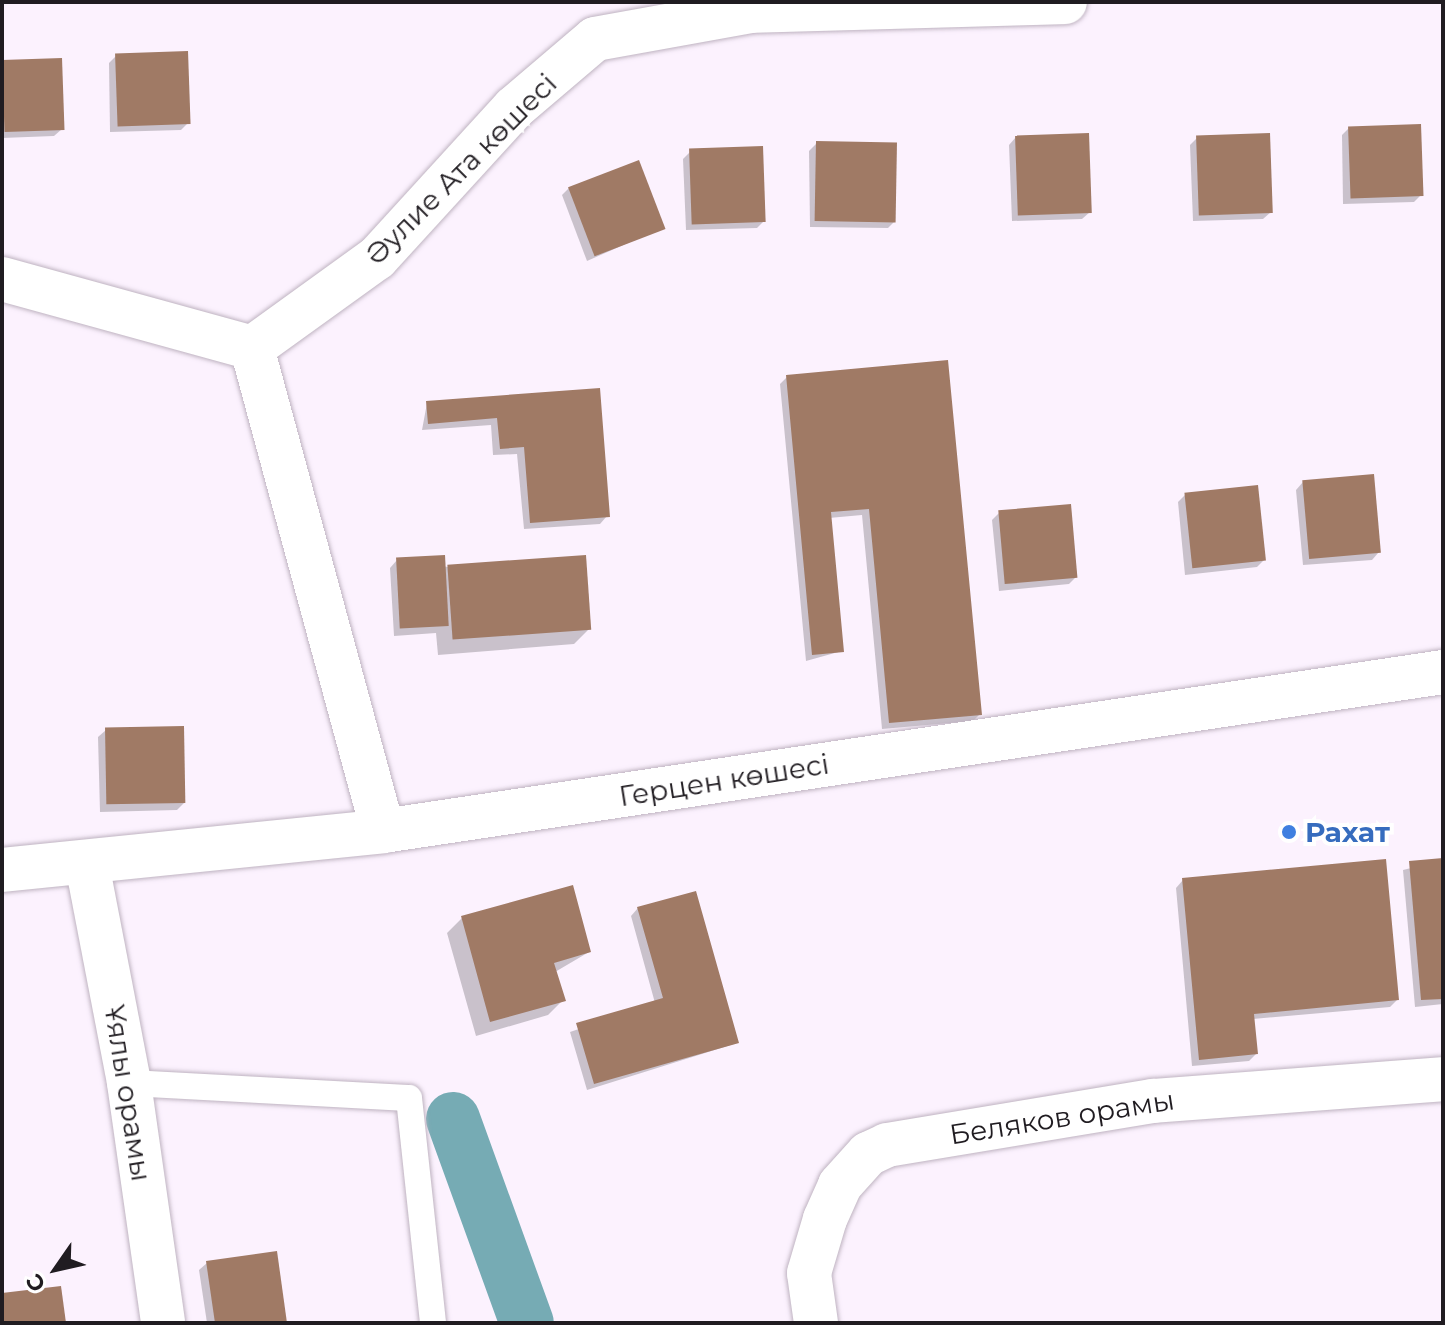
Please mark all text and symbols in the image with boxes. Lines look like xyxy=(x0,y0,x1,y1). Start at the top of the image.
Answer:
street label: Әулие Ата көшесі xyxy=(358,66,564,272)
street label: Герцен көшесі xyxy=(617,747,831,813)
place label: Рахат xyxy=(1305,815,1390,849)
marker: Рахат xyxy=(1280,823,1298,841)
street label: Ұялы орамы xyxy=(97,1002,159,1184)
street label: Беляков орамы xyxy=(947,1083,1177,1151)
north arrow xyxy=(16,1229,96,1309)
text: С xyxy=(20,1269,51,1297)

